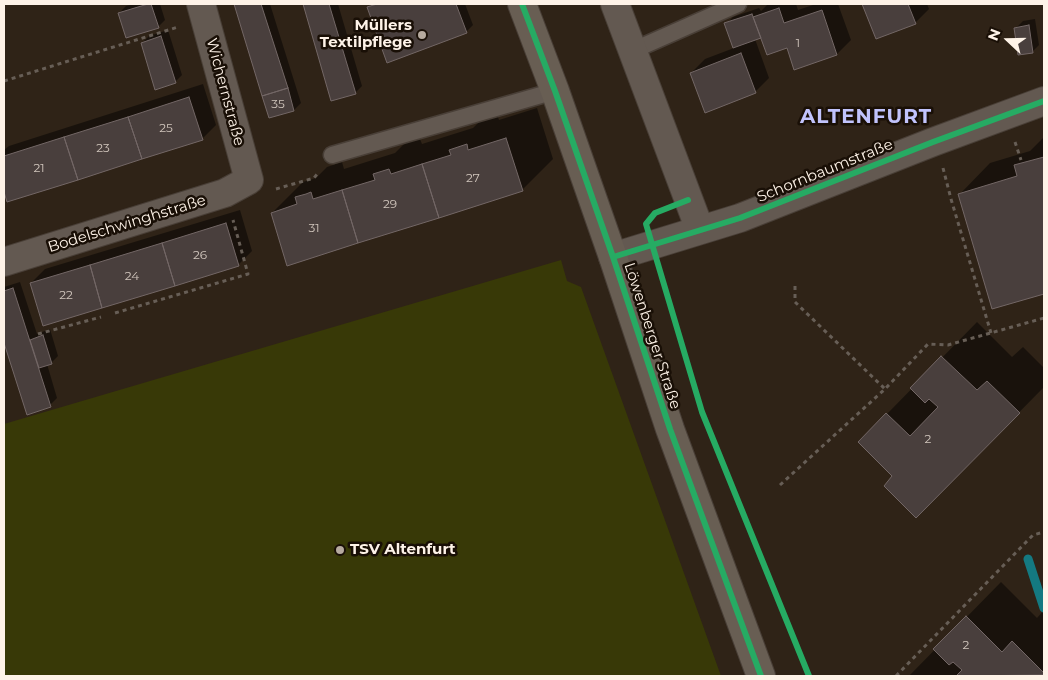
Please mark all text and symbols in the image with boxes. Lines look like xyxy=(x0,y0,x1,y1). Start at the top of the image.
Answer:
north arrow xyxy=(983,15,1033,65)
place label: Müllers Textilpflege xyxy=(320,17,412,52)
text: N xyxy=(984,26,1004,43)
marker: Müllers Textilpflege xyxy=(416,29,428,41)
street label: Wichernstraße xyxy=(202,36,248,148)
house number: 1 xyxy=(796,36,800,50)
house number: 35 xyxy=(271,97,285,111)
district label: ALTENFURT xyxy=(799,105,933,129)
house number: 25 xyxy=(159,121,173,135)
street label: Schornbaumstraße xyxy=(754,136,896,206)
house number: 23 xyxy=(96,141,110,155)
house number: 21 xyxy=(33,161,45,175)
house number: 27 xyxy=(466,171,480,185)
street label: Bodelschwinghstraße xyxy=(46,191,208,257)
house number: 29 xyxy=(383,197,397,211)
house number: 31 xyxy=(308,221,320,235)
house number: 26 xyxy=(193,248,207,262)
street label: Löwenberger Straße xyxy=(620,260,684,412)
house number: 24 xyxy=(125,269,139,283)
house number: 22 xyxy=(59,288,73,302)
house number: 2 xyxy=(925,432,931,446)
place label: TSV Altenfurt xyxy=(350,541,456,559)
marker: TSV Altenfurt xyxy=(334,544,346,556)
house number: 2 xyxy=(963,638,969,652)

